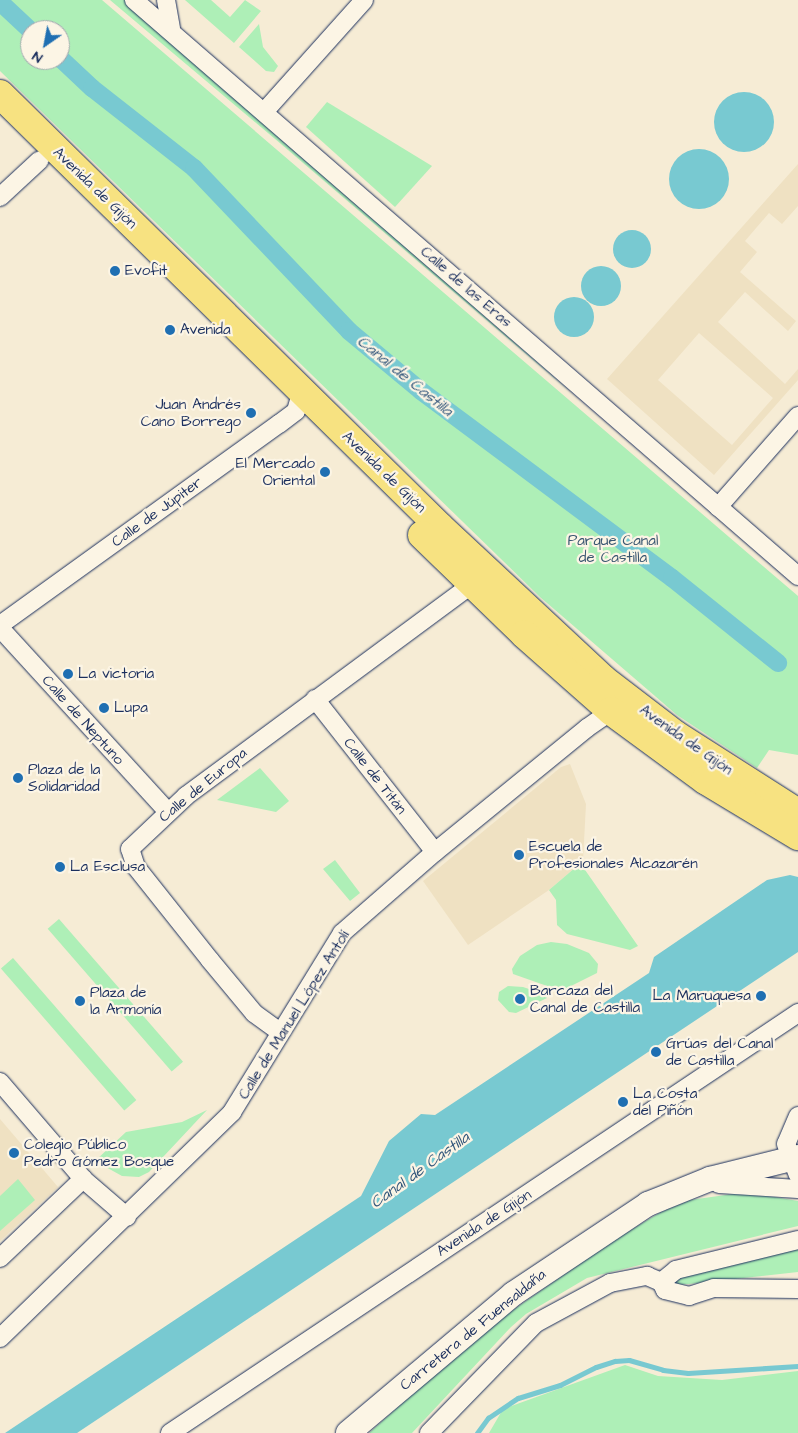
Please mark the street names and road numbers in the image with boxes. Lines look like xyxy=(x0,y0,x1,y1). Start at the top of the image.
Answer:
street label: Avenida de Gijón xyxy=(49,143,141,233)
street label: Calle de las Eras xyxy=(417,243,515,331)
street label: Avenida de Gijón xyxy=(338,427,430,517)
street label: Calle de Júpiter xyxy=(108,473,206,551)
street label: Calle de Neptuno xyxy=(38,671,128,769)
street label: Avenida de Gijón xyxy=(636,701,736,779)
street label: Calle de Titán xyxy=(340,734,410,818)
street label: Calle de Europa xyxy=(155,744,251,826)
street label: Calle de Manuel López Antolí xyxy=(235,927,353,1103)
street label: Avenida de Gijón xyxy=(433,1186,535,1260)
street label: Carretera de Fuensaldaña xyxy=(396,1266,550,1394)

